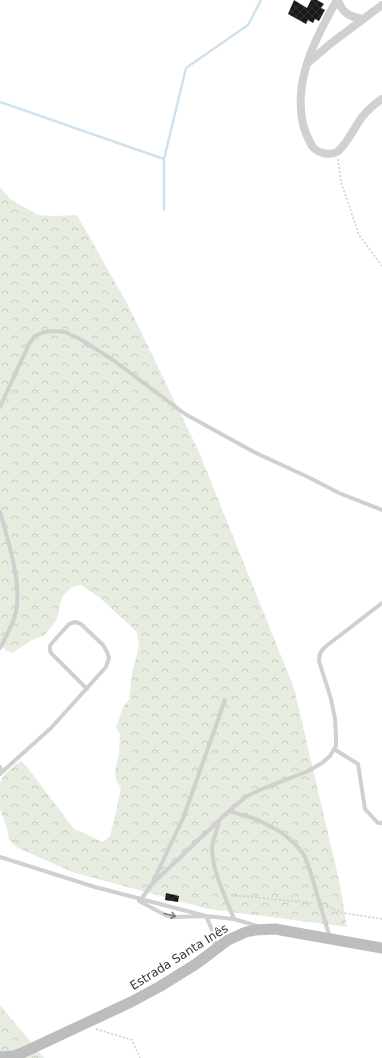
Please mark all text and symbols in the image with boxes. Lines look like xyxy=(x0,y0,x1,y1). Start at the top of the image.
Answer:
one-way arrow xyxy=(163,912,176,920)
street label: Estrada Santa Inês xyxy=(127,921,231,993)

